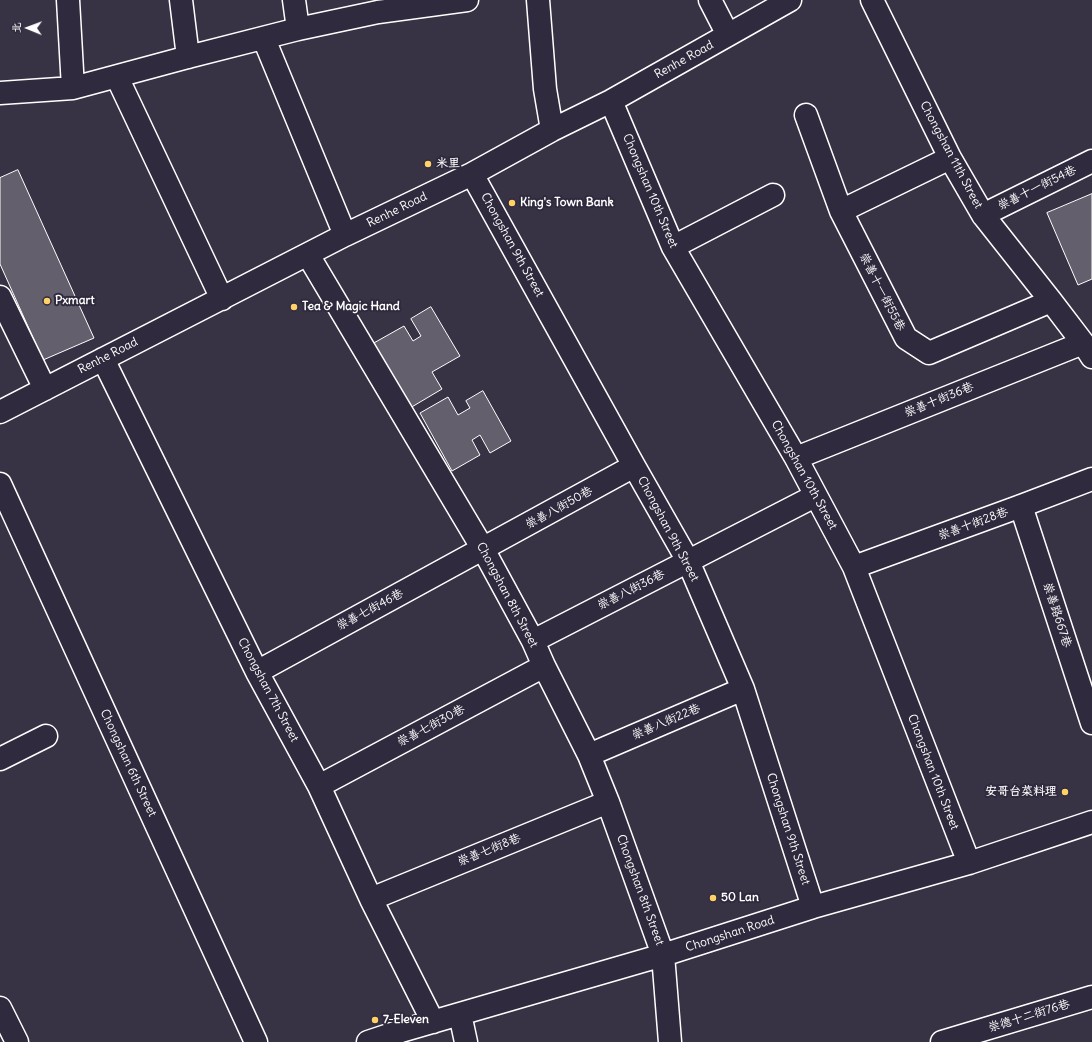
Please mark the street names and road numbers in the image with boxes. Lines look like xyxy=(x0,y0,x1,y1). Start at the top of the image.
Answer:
street label: Renhe Road xyxy=(652,38,716,82)
street label: Chongshan 11th Street xyxy=(917,99,985,211)
street label: Chongshan 10th Street xyxy=(619,132,681,250)
street label: 崇善十一街54巷 xyxy=(995,163,1079,213)
street label: Renhe Road xyxy=(365,189,429,231)
street label: Chongshan 9th Street xyxy=(477,190,547,300)
street label: 崇善十一街55巷 xyxy=(856,251,908,333)
street label: Renhe Road xyxy=(76,335,140,377)
street label: 崇善十街36巷 xyxy=(902,380,976,420)
street label: Chongshan 10th Street xyxy=(768,418,840,532)
street label: Chongshan 9th Street xyxy=(634,474,702,584)
street label: 崇善八街50巷 xyxy=(523,484,595,532)
street label: 崇善十街28巷 xyxy=(936,505,1010,543)
street label: Chongshan 8th Street xyxy=(473,540,541,650)
street label: 崇善八街36巷 xyxy=(595,567,667,613)
street label: 崇善路667巷 xyxy=(1040,581,1074,649)
street label: 崇善七街46巷 xyxy=(334,586,406,634)
street label: Chongshan 7th Street xyxy=(234,635,302,745)
street label: 崇善八街22巷 xyxy=(630,701,702,743)
street label: 崇善七街30巷 xyxy=(395,702,467,750)
street label: Chongshan 6th Street xyxy=(97,707,159,819)
street label: Chongshan 10th Street xyxy=(904,712,962,832)
street label: Chongshan 9th Street xyxy=(763,771,813,887)
street label: 崇善七街8巷 xyxy=(455,831,523,869)
street label: Chongshan 8th Street xyxy=(613,833,667,947)
street label: Chongshan Road xyxy=(684,913,776,955)
street label: 崇德十二街76巷 xyxy=(986,997,1072,1035)

